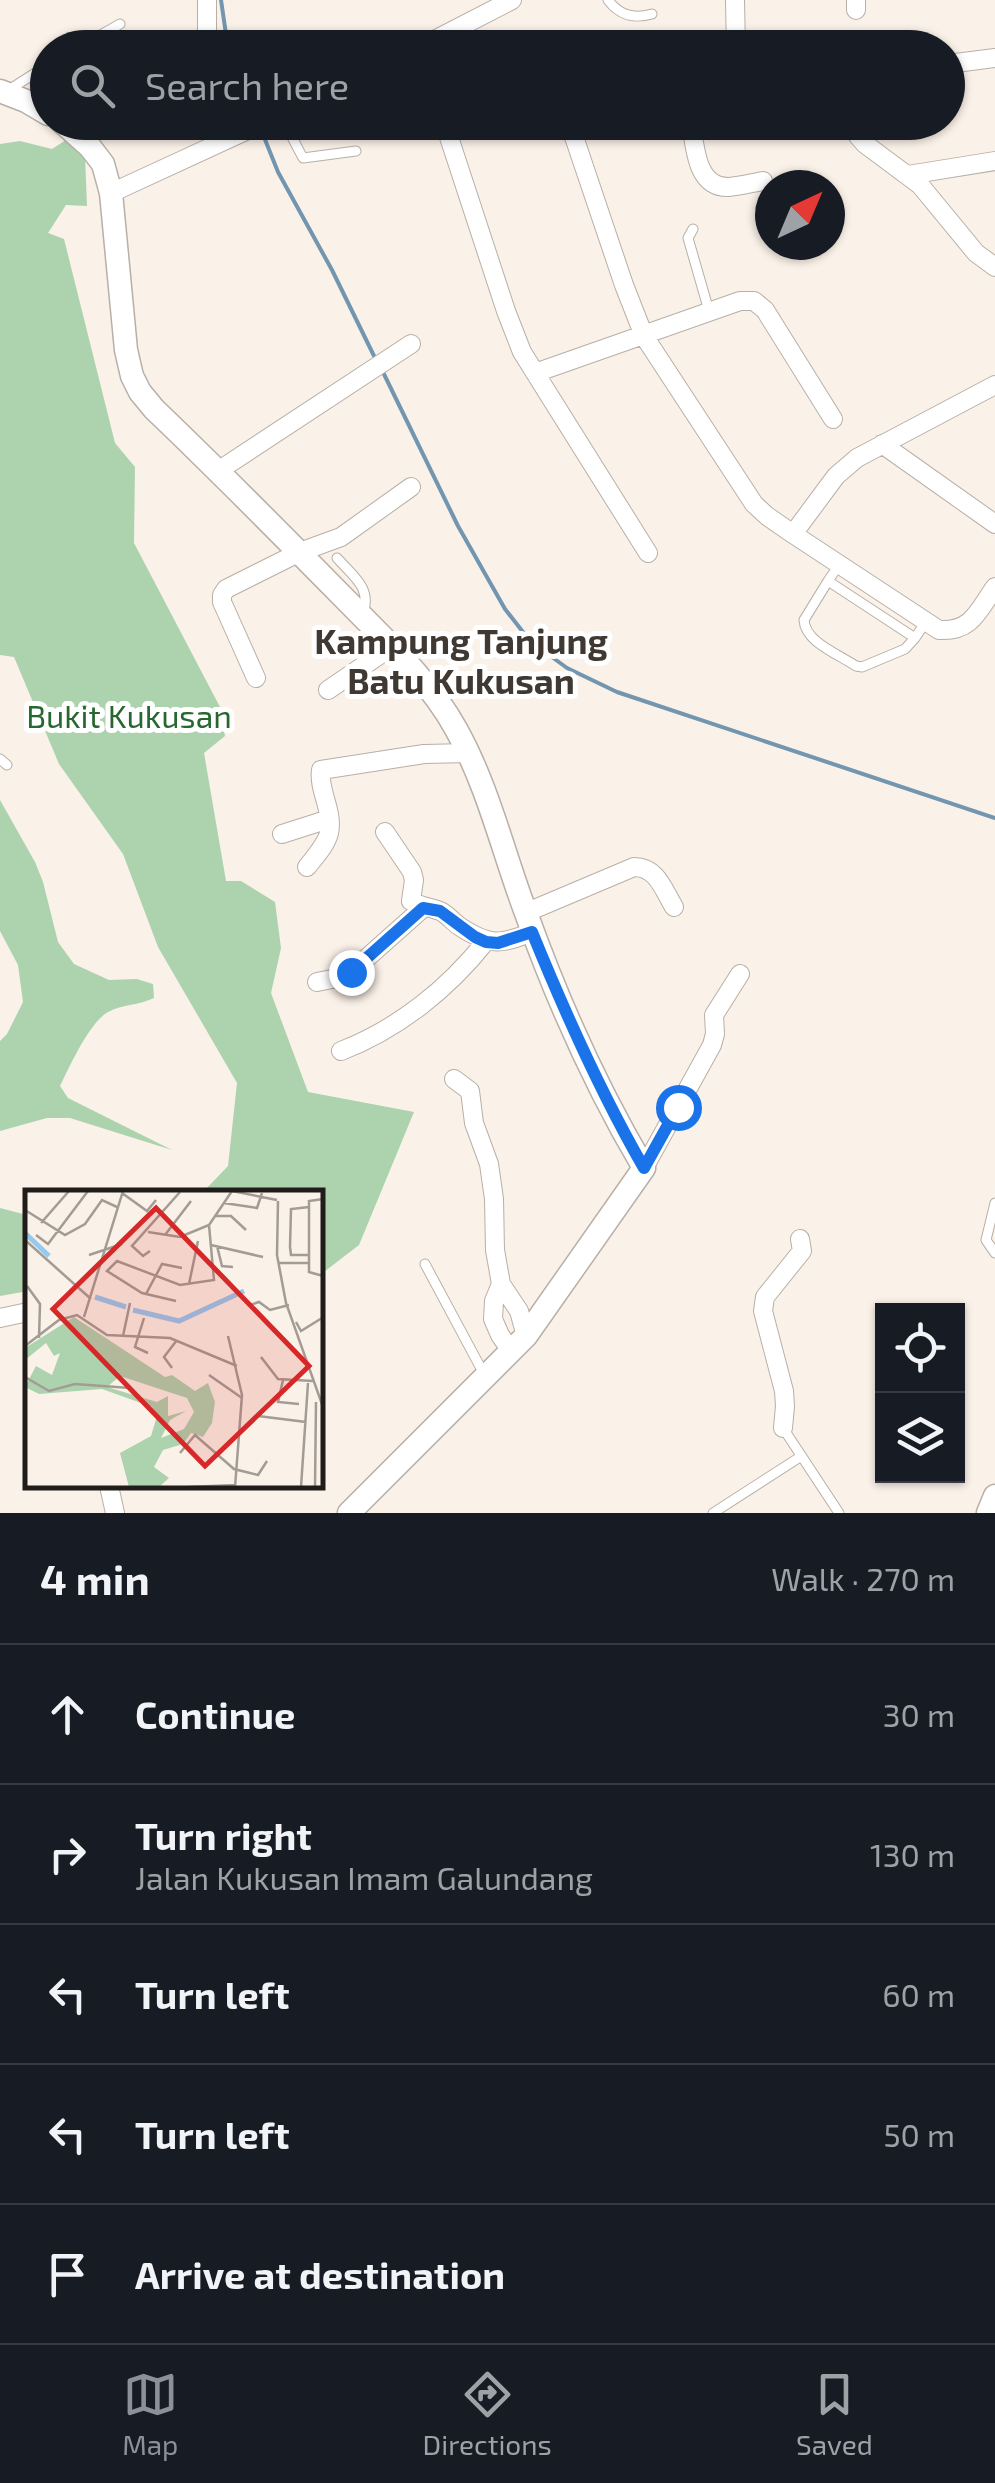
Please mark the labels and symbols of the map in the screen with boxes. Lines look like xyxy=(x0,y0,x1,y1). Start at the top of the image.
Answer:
north arrow xyxy=(755,170,845,260)
district label: Kampung Tanjung Batu Kukusan xyxy=(314,619,608,701)
park label: Bukit Kukusan xyxy=(26,696,232,734)
route end xyxy=(329,950,375,996)
route start xyxy=(656,1085,702,1131)
inset map xyxy=(25,1190,322,1488)

